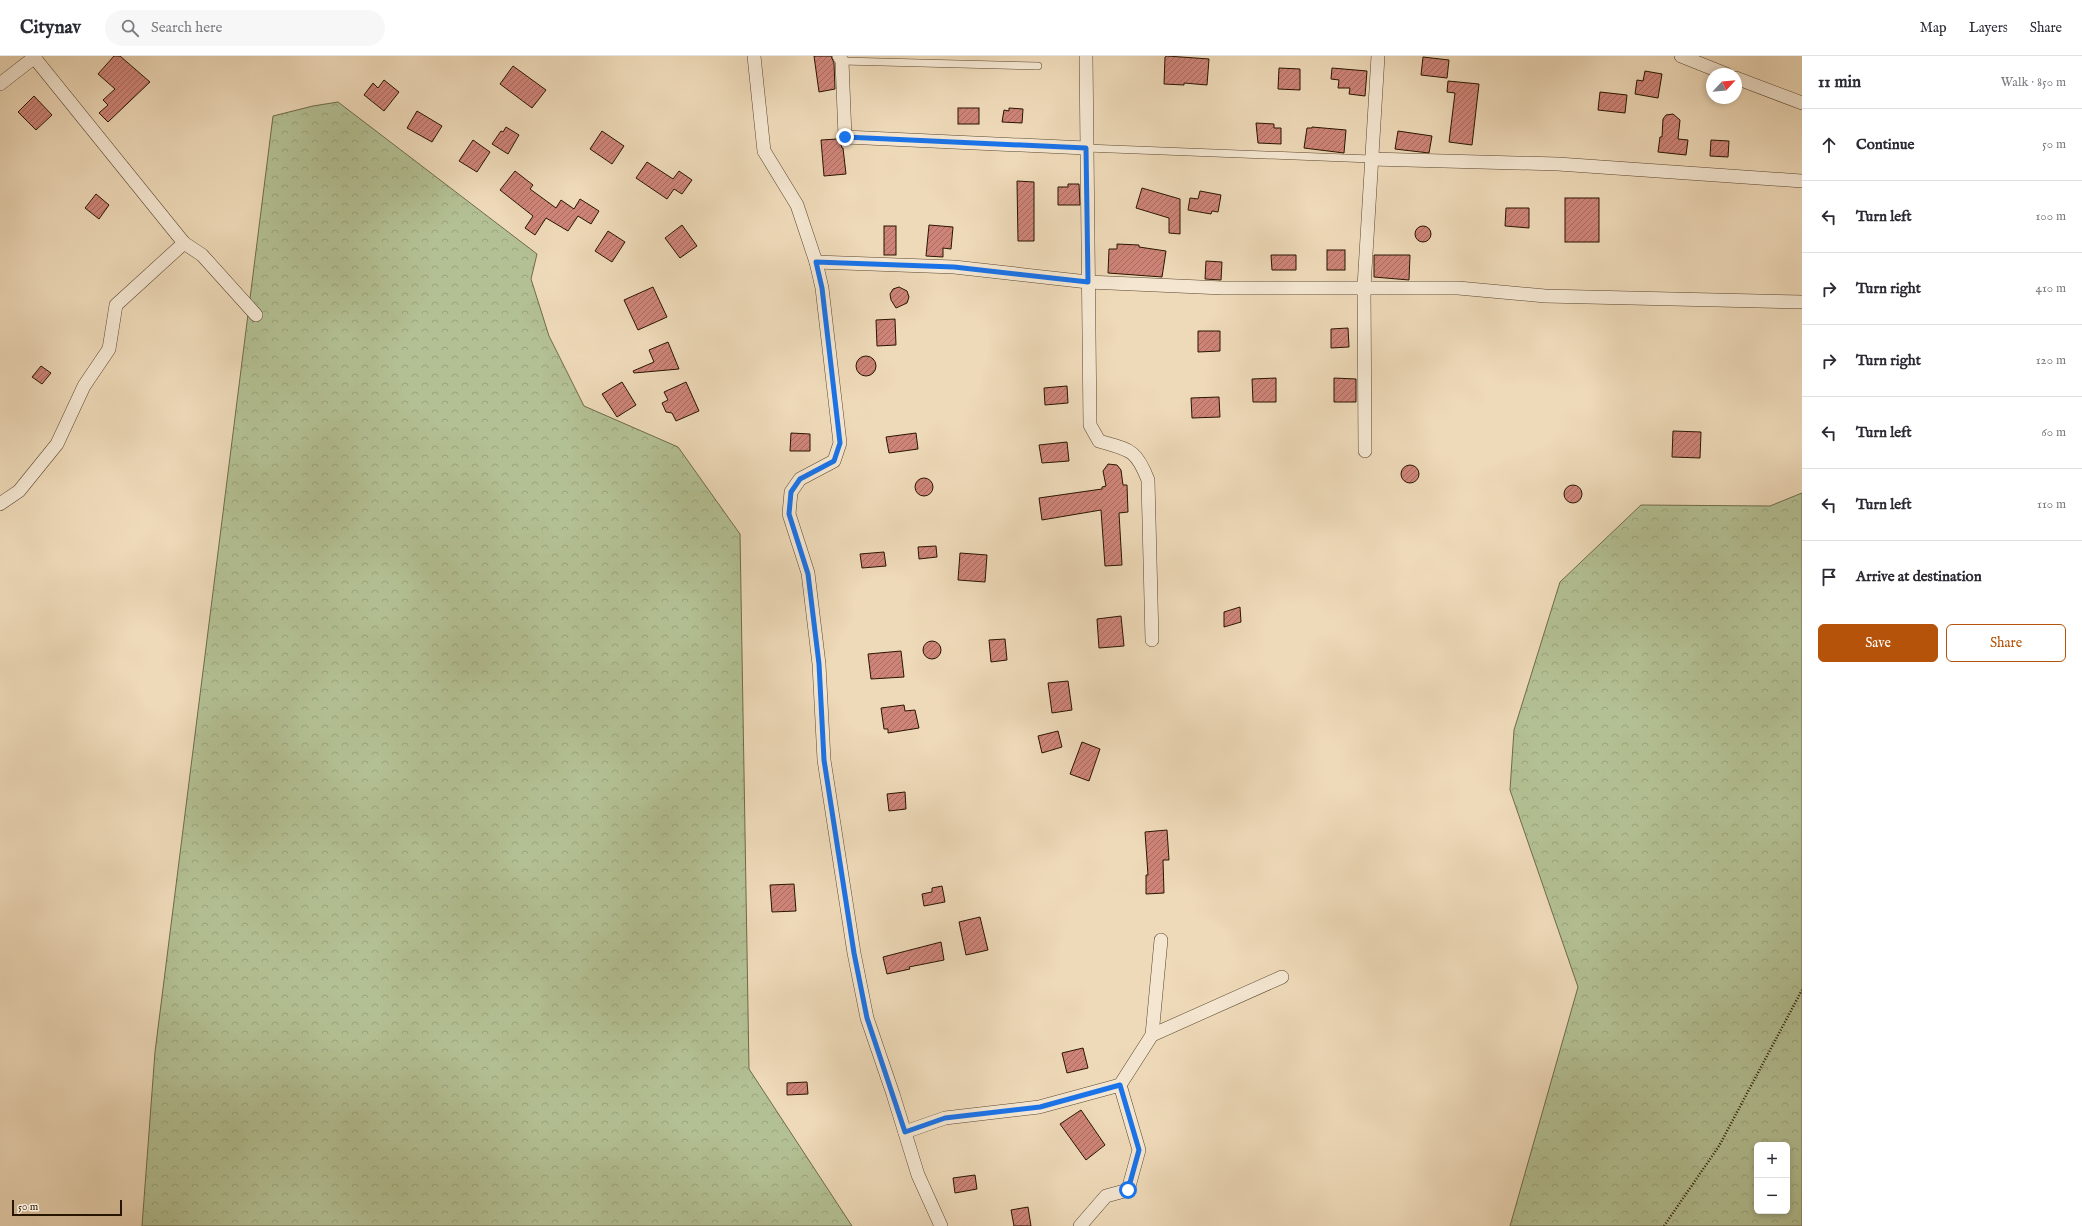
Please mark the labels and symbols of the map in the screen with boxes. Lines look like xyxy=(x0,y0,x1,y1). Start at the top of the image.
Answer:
north arrow xyxy=(1706,68,1742,104)
route end xyxy=(836,128,854,146)
route start xyxy=(1119,1181,1137,1199)
scale bar xyxy=(12,1198,122,1217)

